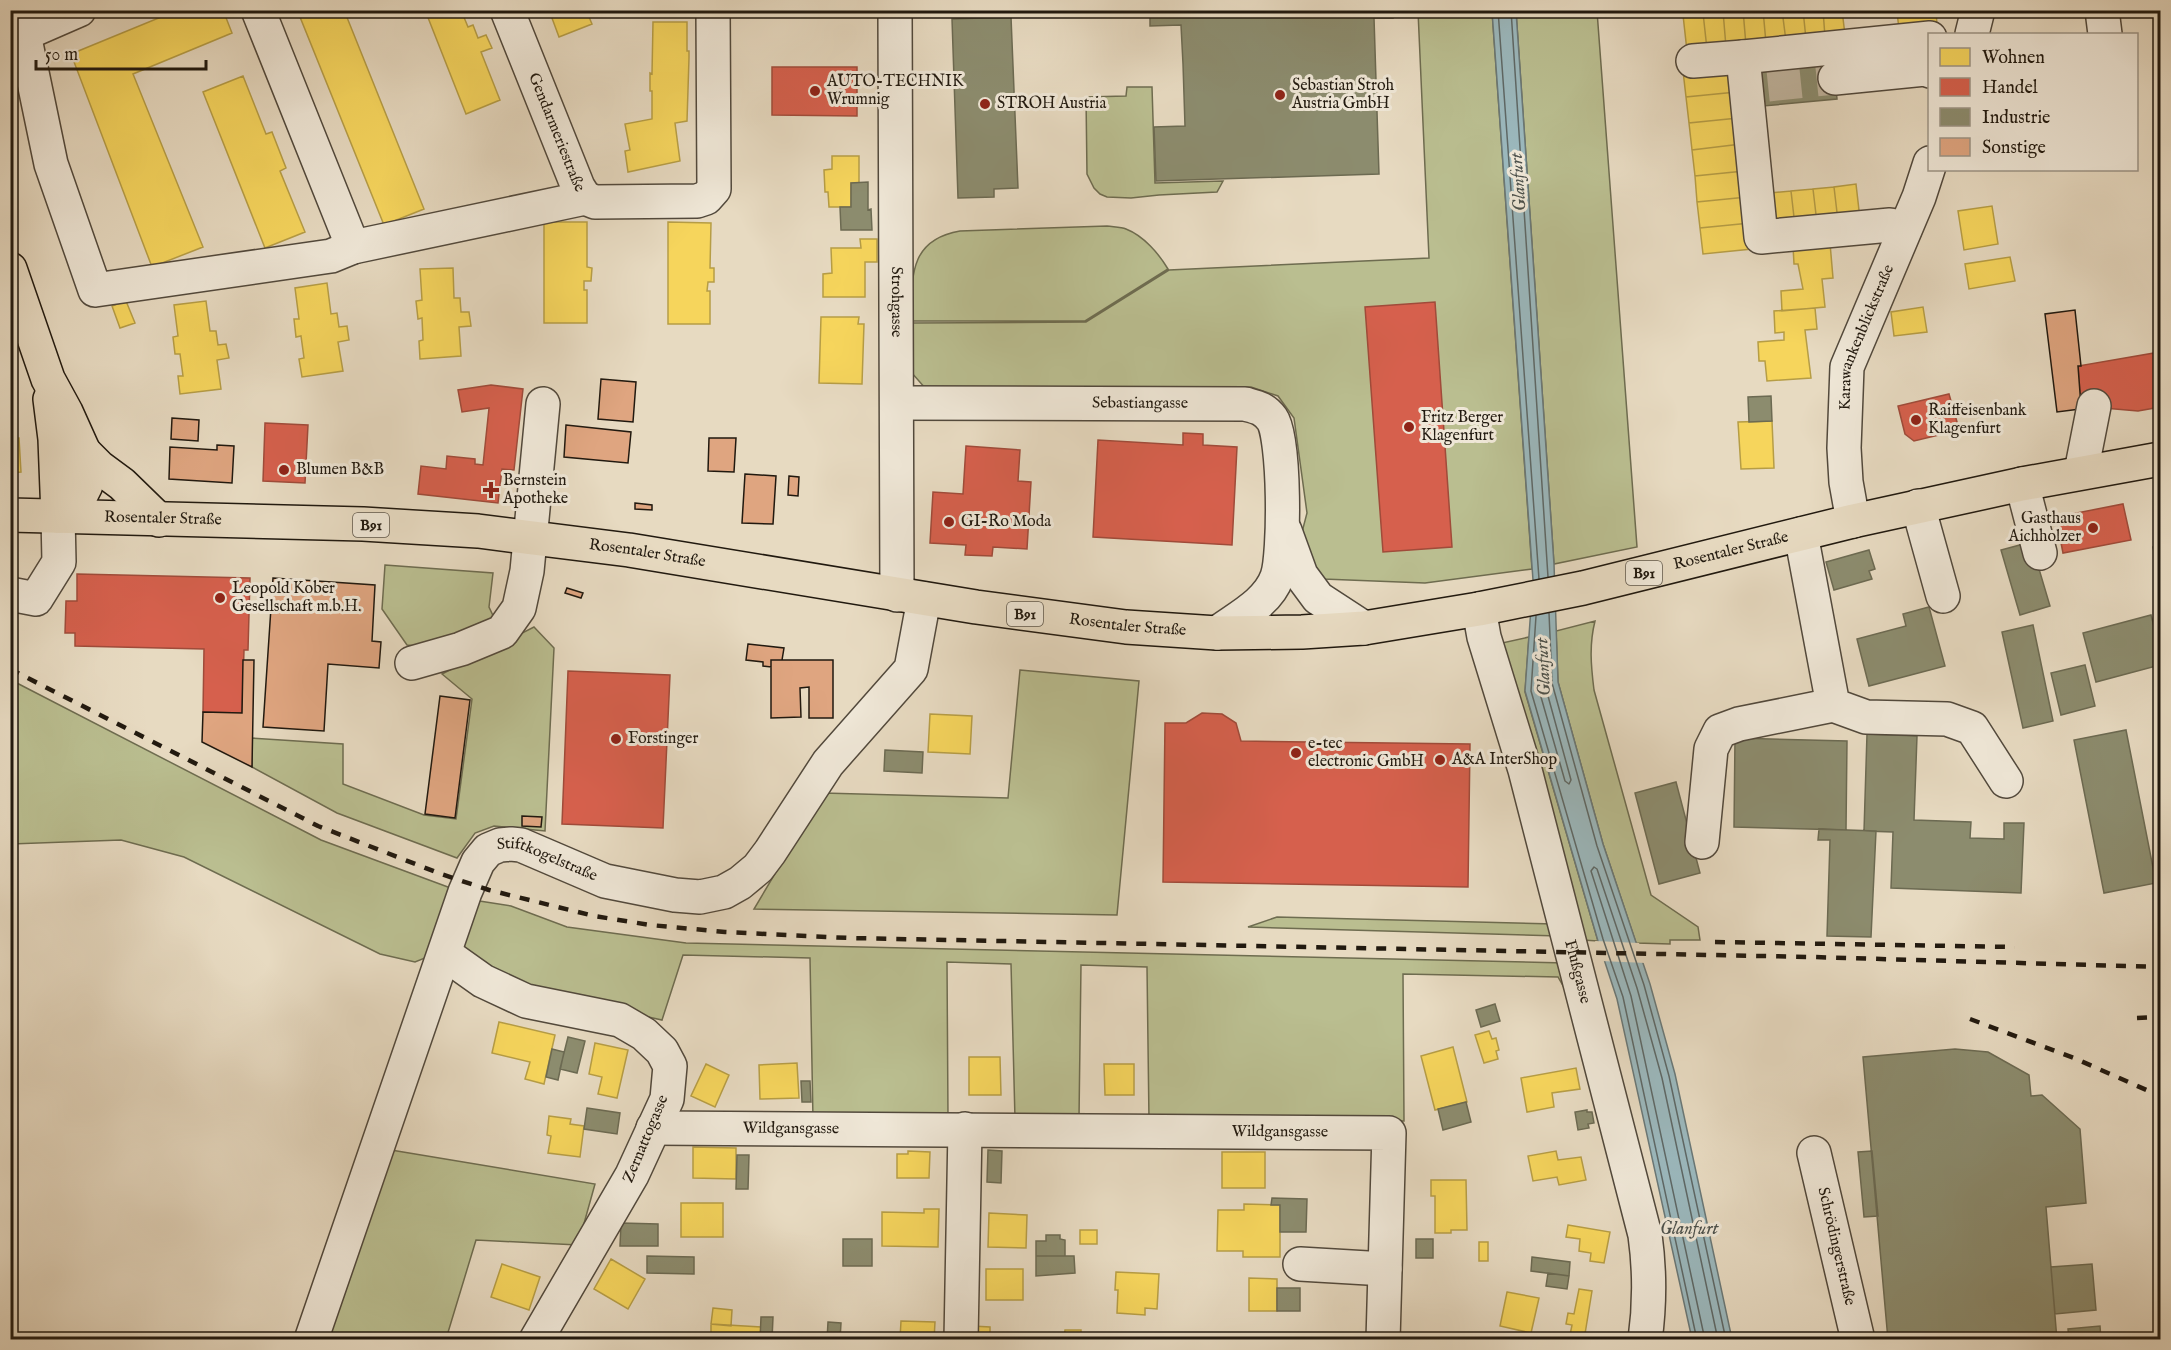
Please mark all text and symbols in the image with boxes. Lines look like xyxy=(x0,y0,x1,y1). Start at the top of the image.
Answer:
scale bar xyxy=(36,33,206,71)
legend xyxy=(1928,33,2138,171)
text: 50 m xyxy=(45,44,78,67)
text: Wohnen xyxy=(1982,47,2045,70)
street label: Gendarmeriestraße xyxy=(523,70,589,196)
place label: AUTO-TECHNIK Wrumnig xyxy=(826,72,964,110)
place label: Sebastian Stroh Austria GmbH xyxy=(1291,76,1394,114)
text: Handel xyxy=(1982,77,2038,100)
marker: AUTO-TECHNIK Wrumnig xyxy=(808,84,822,98)
marker: Sebastian Stroh Austria GmbH xyxy=(1273,88,1287,102)
place label: STROH Austria xyxy=(997,94,1106,114)
marker: STROH Austria xyxy=(978,97,992,111)
text: Industrie xyxy=(1982,107,2050,130)
text: Sonstige xyxy=(1982,137,2046,160)
water label: Glanfurt xyxy=(1505,151,1533,212)
street label: Karawankenblickstraße xyxy=(1835,262,1899,411)
street label: Strohgasse xyxy=(886,267,906,337)
street label: Sebastiangasse xyxy=(1092,394,1188,414)
place label: Raiffeisenbank Klagenfurt xyxy=(1928,401,2027,439)
place label: Fritz Berger Klagenfurt xyxy=(1421,408,1503,446)
marker: Raiffeisenbank Klagenfurt xyxy=(1909,413,1923,427)
marker: Fritz Berger Klagenfurt xyxy=(1402,420,1416,434)
place label: Blumen B&B xyxy=(296,460,384,480)
marker: Blumen B&B xyxy=(277,463,291,477)
place label: Bernstein Apotheke xyxy=(502,471,568,509)
marker: Bernstein Apotheke xyxy=(484,483,498,497)
street label: Rosentaler Straße xyxy=(104,507,222,530)
place label: Gasthaus Aichholzer xyxy=(2008,509,2081,547)
place label: GI-Ro Moda xyxy=(961,512,1051,532)
road number: B91 xyxy=(353,513,389,537)
marker: GI-Ro Moda xyxy=(942,515,956,529)
marker: Gasthaus Aichholzer xyxy=(2086,521,2100,535)
street label: Rosentaler Straße xyxy=(1671,527,1791,575)
street label: Rosentaler Straße xyxy=(588,535,707,572)
road number: B91 xyxy=(1626,561,1662,585)
place label: Leopold Kober Gesellschaft m.b.H. xyxy=(232,579,361,617)
marker: Leopold Kober Gesellschaft m.b.H. xyxy=(213,591,227,605)
road number: B91 xyxy=(1007,602,1043,626)
street label: Rosentaler Straße xyxy=(1068,610,1187,641)
water label: Glanfurt xyxy=(1531,636,1557,697)
place label: Forstinger xyxy=(628,729,698,749)
marker: Forstinger xyxy=(609,732,623,746)
place label: e-tec electronic GmbH xyxy=(1308,734,1424,772)
marker: e-tec electronic GmbH xyxy=(1289,746,1303,760)
place label: A&A InterShop xyxy=(1451,750,1557,770)
marker: A&A InterShop xyxy=(1433,753,1447,767)
street label: Stiftkogelstraße xyxy=(496,834,600,886)
street label: Flußgasse xyxy=(1559,938,1595,1006)
street label: Zernattogasse xyxy=(619,1092,673,1186)
street label: Wildgansgasse xyxy=(743,1119,839,1139)
street label: Wildgansgasse xyxy=(1232,1122,1328,1143)
street label: Schrödingerstraße xyxy=(1812,1185,1860,1308)
water label: Glanfurt xyxy=(1660,1218,1719,1241)

